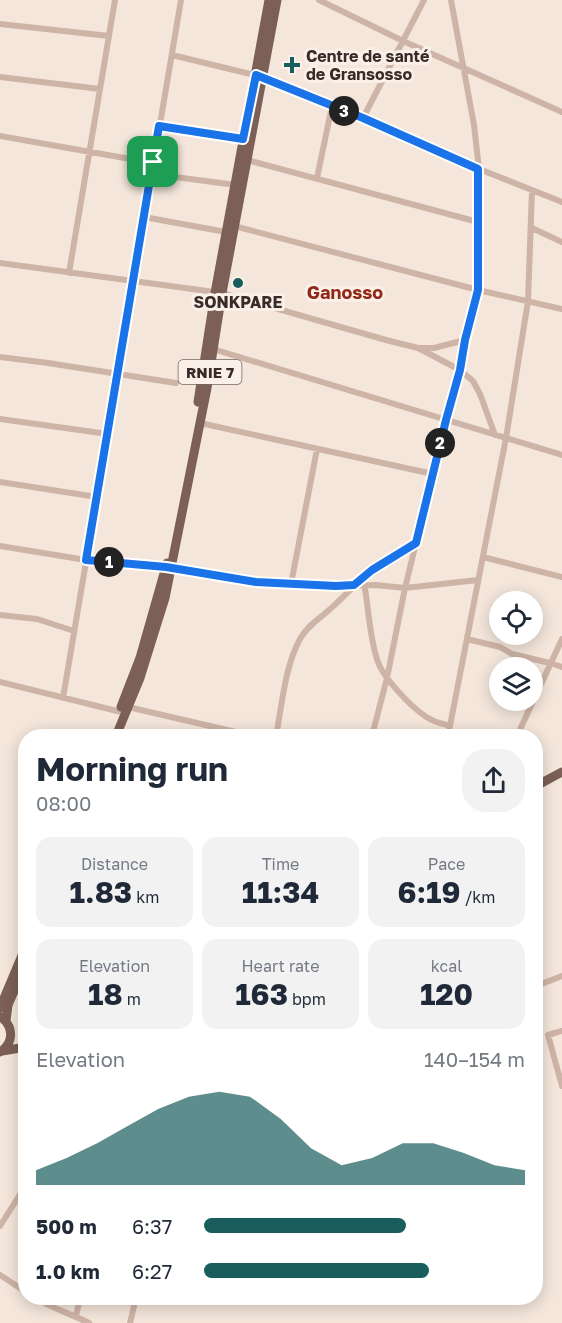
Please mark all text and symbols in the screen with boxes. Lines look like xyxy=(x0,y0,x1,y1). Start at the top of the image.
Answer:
place label: Centre de santé de Gransosso xyxy=(306,46,429,84)
marker: Centre de santé de Gransosso xyxy=(283,56,301,74)
pin: 3 xyxy=(329,96,359,126)
text: 3 xyxy=(339,101,349,121)
pin xyxy=(127,136,178,187)
icon: arrive xyxy=(136,145,169,178)
marker: SONKPARE xyxy=(231,276,245,290)
district label: Ganosso xyxy=(307,281,383,303)
place label: SONKPARE xyxy=(194,292,282,312)
road number: RNIE 7 xyxy=(178,360,242,384)
pin: 2 xyxy=(425,428,455,458)
text: 2 xyxy=(435,433,445,453)
pin: 1 xyxy=(94,547,124,577)
text: 1 xyxy=(105,552,113,572)
map controls xyxy=(489,591,543,711)
button: locate xyxy=(489,591,543,645)
button: layers xyxy=(489,657,543,711)
text: Morning run xyxy=(36,749,228,788)
button: share xyxy=(462,749,525,812)
text: 08:00 xyxy=(36,791,91,815)
text: Distance xyxy=(81,854,148,874)
text: Time xyxy=(262,854,299,874)
text: Pace xyxy=(428,854,465,874)
text: 1.83 xyxy=(70,874,132,910)
text: 11:34 xyxy=(242,874,319,910)
text: 6:19 xyxy=(397,874,461,910)
text: km xyxy=(132,887,159,907)
text: /km xyxy=(461,887,496,907)
text: Elevation xyxy=(79,956,150,976)
text: Heart rate xyxy=(241,956,320,976)
text: kcal xyxy=(431,956,462,976)
text: 18 xyxy=(88,976,123,1012)
text: 163 xyxy=(235,976,288,1012)
text: 120 xyxy=(420,976,473,1012)
text: m xyxy=(123,989,141,1009)
text: bpm xyxy=(288,989,326,1009)
text: Elevation xyxy=(36,1047,125,1071)
text: 140–154 m xyxy=(424,1047,525,1071)
text: 500 m xyxy=(36,1214,97,1238)
text: 6:37 xyxy=(132,1214,172,1238)
text: 1.0 km xyxy=(36,1259,100,1283)
text: 6:27 xyxy=(132,1259,172,1283)

